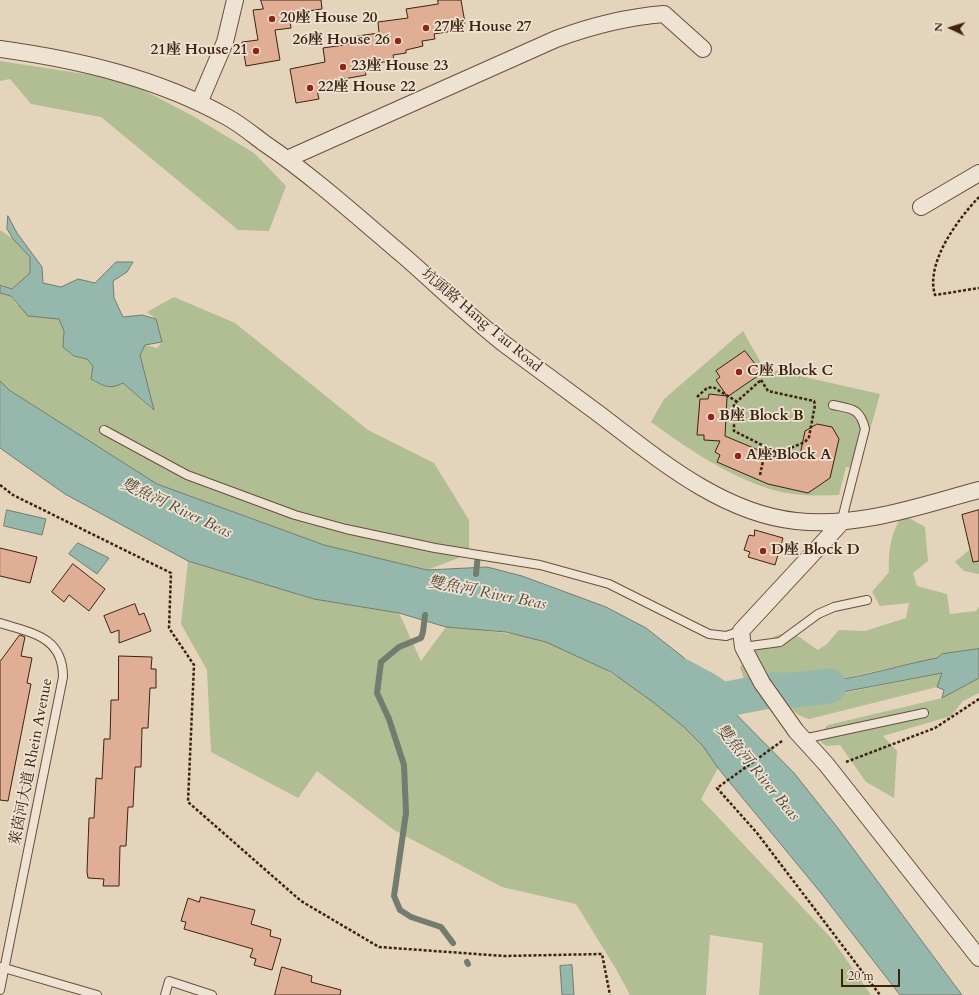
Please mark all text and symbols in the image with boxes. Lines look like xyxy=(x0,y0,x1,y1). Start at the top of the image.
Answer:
north arrow xyxy=(931,8,971,48)
place label: 20座 House 20 xyxy=(280,10,378,28)
marker: 20座 House 20 xyxy=(267,14,277,24)
place label: 27座 House 27 xyxy=(434,19,532,37)
text: N xyxy=(931,22,946,32)
marker: 27座 House 27 xyxy=(421,23,431,33)
place label: 26座 House 26 xyxy=(292,32,390,50)
marker: 26座 House 26 xyxy=(393,36,403,46)
place label: 21座 House 21 xyxy=(150,42,248,60)
marker: 21座 House 21 xyxy=(251,46,261,56)
place label: 23座 House 23 xyxy=(351,58,449,76)
marker: 23座 House 23 xyxy=(338,62,348,72)
place label: 22座 House 22 xyxy=(318,79,416,97)
marker: 22座 House 22 xyxy=(305,83,315,93)
street label: 坑頭路 Hang Tau Road xyxy=(417,265,545,377)
place label: C座 Block C xyxy=(747,363,833,381)
marker: C座 Block C xyxy=(734,367,744,377)
place label: B座 Block B xyxy=(719,408,804,426)
marker: B座 Block B xyxy=(706,412,716,422)
place label: A座 Block A xyxy=(746,447,832,465)
marker: A座 Block A xyxy=(733,451,743,461)
water label: 雙魚河 River Beas xyxy=(117,475,235,543)
place label: D座 Block D xyxy=(771,542,860,560)
marker: D座 Block D xyxy=(758,546,768,556)
water label: 雙魚河 River Beas xyxy=(426,573,548,615)
street label: 萊茵河大道 Rhein Avenue xyxy=(7,677,57,847)
water label: 雙魚河 River Beas xyxy=(711,721,803,825)
scale bar xyxy=(843,961,902,987)
text: 20 m xyxy=(848,968,874,984)

